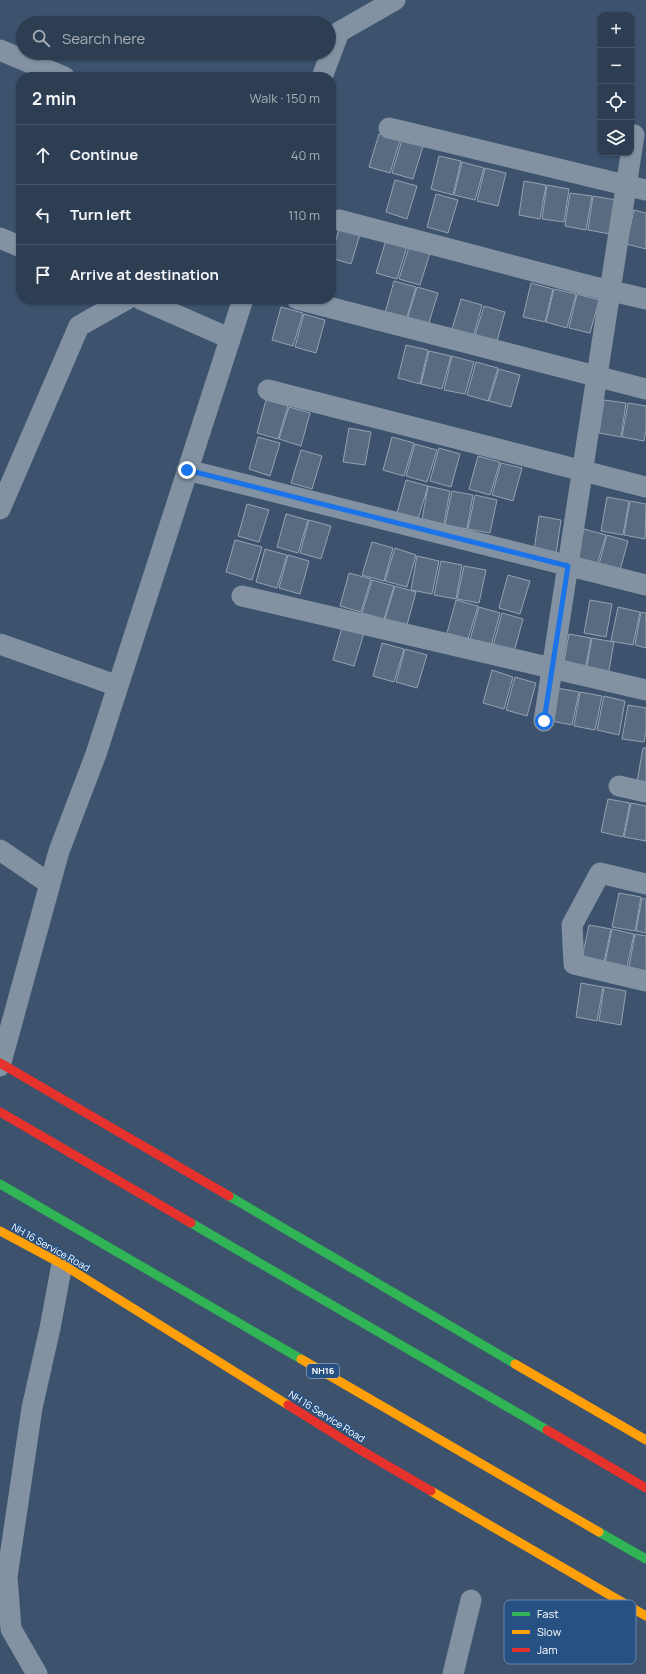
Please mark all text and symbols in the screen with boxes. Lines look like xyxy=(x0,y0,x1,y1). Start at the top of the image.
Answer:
map controls xyxy=(598,12,634,156)
button: + xyxy=(598,12,634,48)
search box xyxy=(16,16,336,60)
icon: search xyxy=(30,27,52,49)
text: Search here xyxy=(62,28,145,49)
button: − xyxy=(598,48,634,84)
button: locate xyxy=(598,84,634,120)
text: 2 min xyxy=(32,87,76,110)
text: Walk · 150 m xyxy=(249,89,320,107)
button: layers xyxy=(598,120,634,156)
icon: ahead xyxy=(32,144,54,166)
text: Continue xyxy=(70,144,138,165)
text: 40 m xyxy=(291,146,320,164)
icon: left xyxy=(32,204,54,226)
text: Turn left xyxy=(70,204,132,225)
text: 110 m xyxy=(288,206,320,224)
icon: arrive xyxy=(32,264,54,286)
text: Arrive at destination xyxy=(70,264,219,285)
route end xyxy=(178,461,196,479)
route start xyxy=(535,712,553,730)
street label: NH 16 Service Road xyxy=(9,1220,93,1274)
road number: NH16 xyxy=(307,1364,339,1378)
street label: NH 16 Service Road xyxy=(286,1387,368,1445)
legend xyxy=(504,1600,636,1664)
text: Fast xyxy=(537,1606,559,1621)
text: Slow xyxy=(537,1624,562,1639)
text: Jam xyxy=(537,1642,558,1657)

